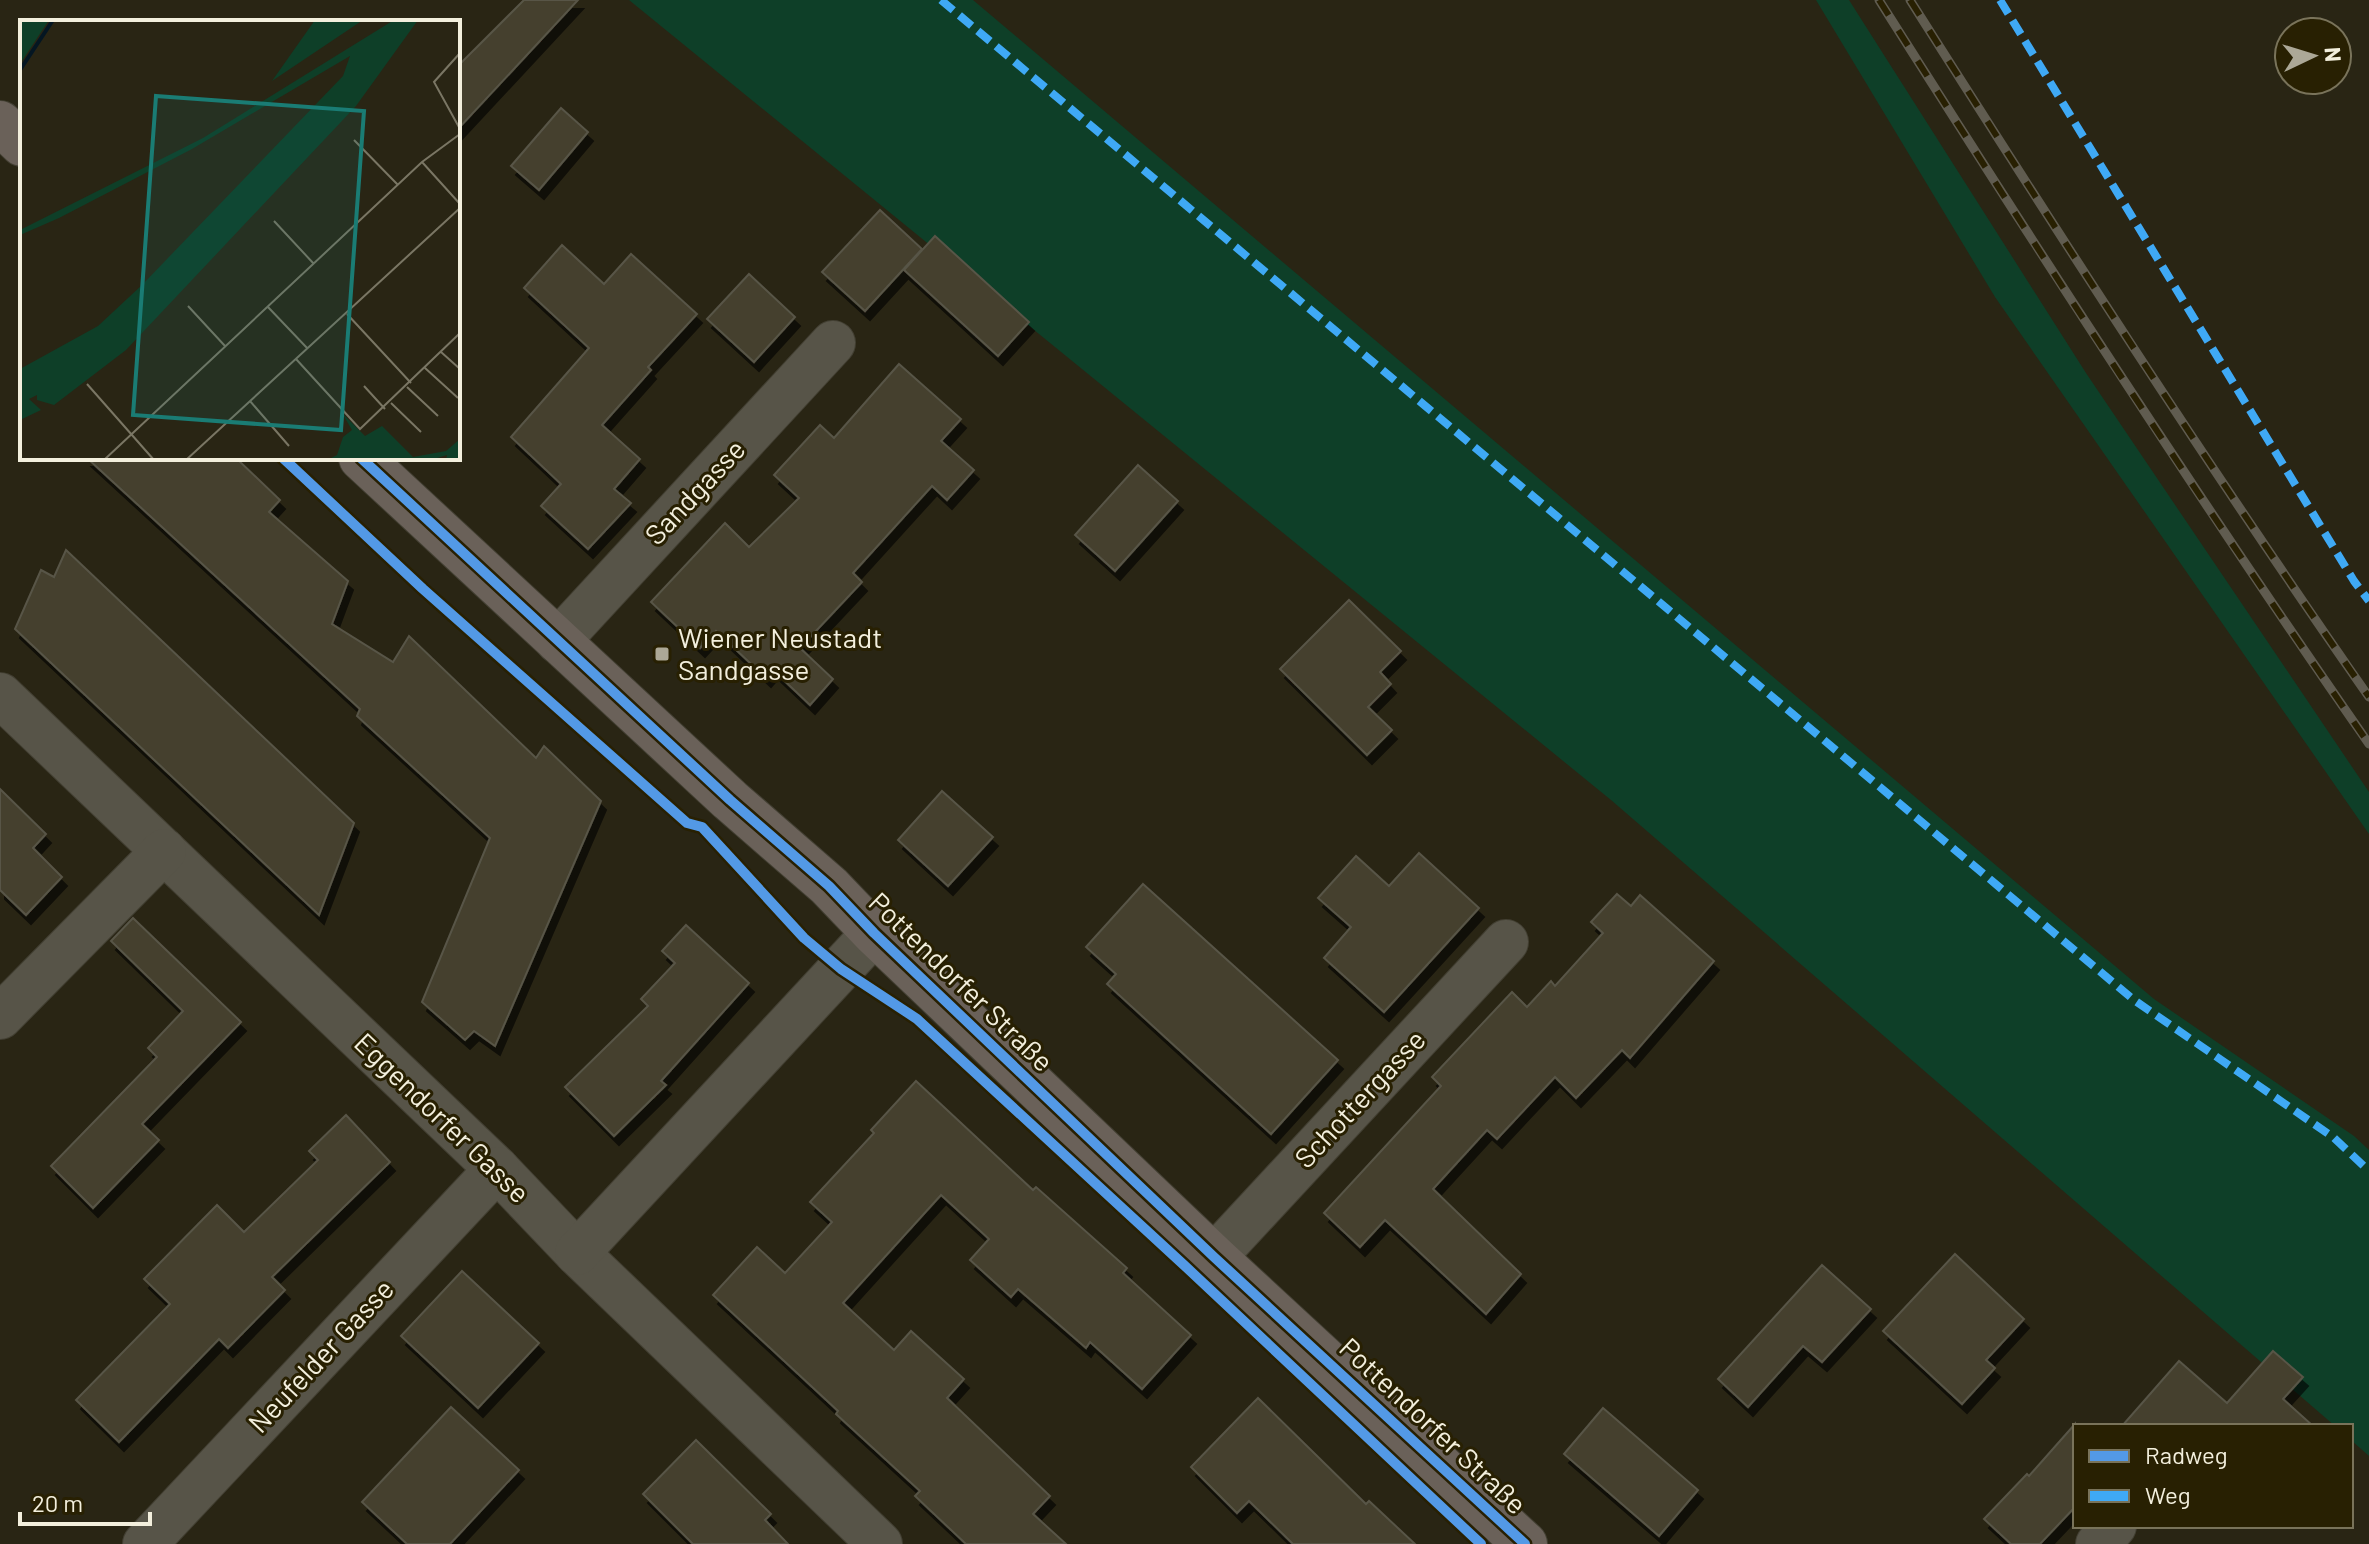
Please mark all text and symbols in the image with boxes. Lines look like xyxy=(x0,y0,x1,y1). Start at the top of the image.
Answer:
north arrow xyxy=(2273,16,2353,96)
inset map xyxy=(20,20,460,460)
text: N xyxy=(2320,46,2347,63)
street label: Sandgasse xyxy=(637,432,752,551)
place label: Wiener Neustadt Sandgasse xyxy=(678,620,883,686)
marker: Wiener Neustadt Sandgasse xyxy=(653,645,671,663)
street label: Pottendorfer Straße xyxy=(862,885,1061,1078)
street label: Schottergasse xyxy=(1287,1022,1432,1174)
street label: Eggendorfer Gasse xyxy=(348,1025,537,1209)
street label: Neufelder Gasse xyxy=(240,1271,400,1439)
street label: Pottendorfer Straße xyxy=(1333,1330,1534,1521)
legend xyxy=(2073,1424,2353,1528)
text: Radweg xyxy=(2145,1440,2228,1469)
scale bar xyxy=(20,1476,150,1526)
text: Weg xyxy=(2145,1480,2191,1509)
text: 20 m xyxy=(32,1488,83,1517)

